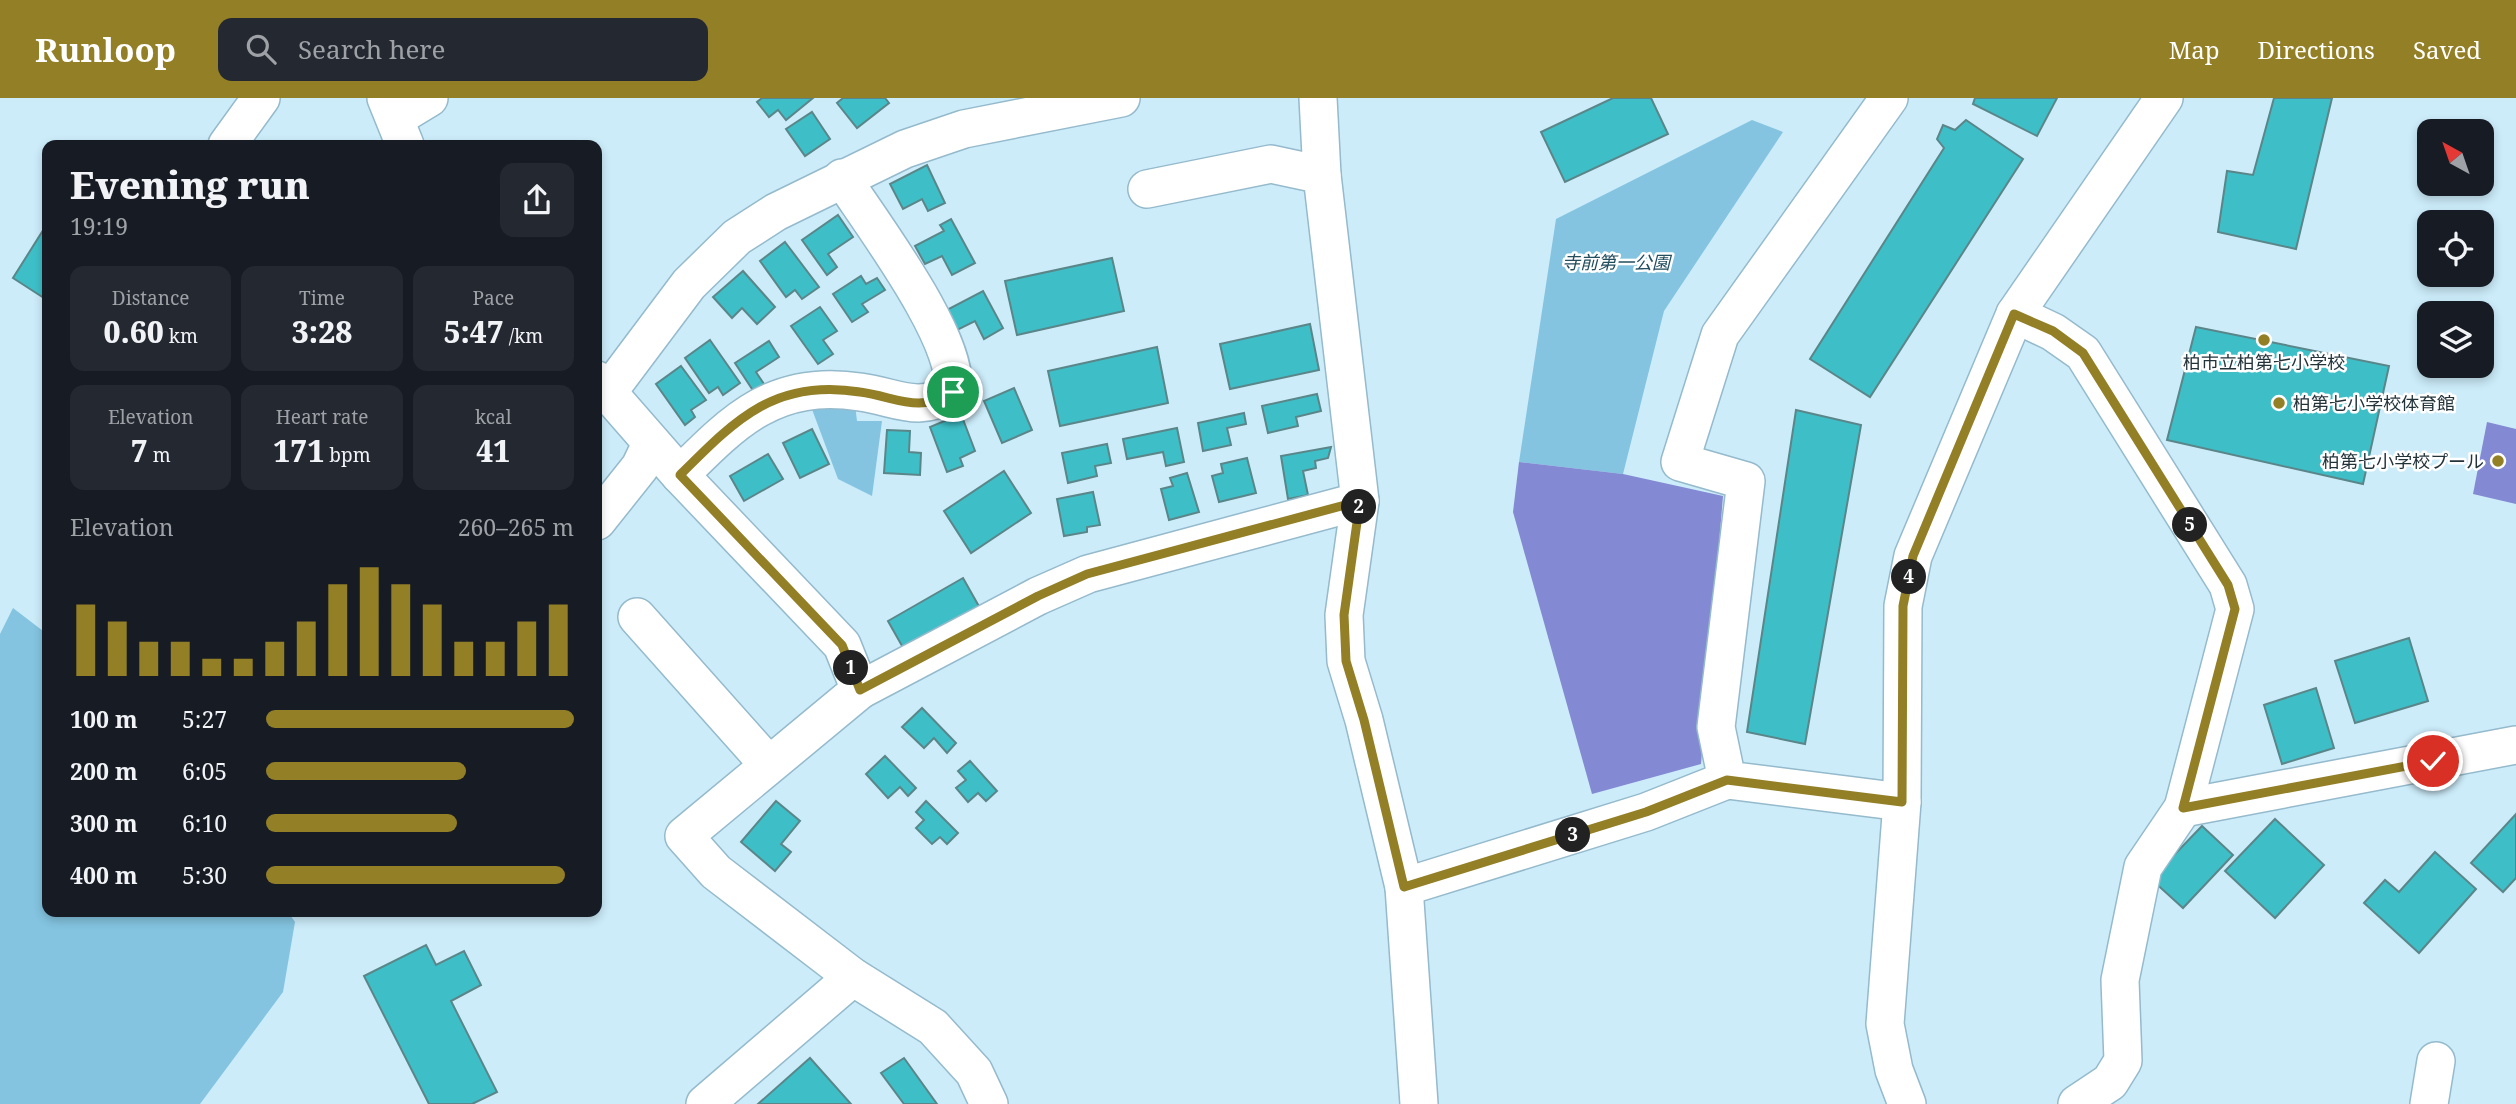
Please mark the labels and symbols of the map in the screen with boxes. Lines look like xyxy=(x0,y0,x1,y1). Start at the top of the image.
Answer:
north arrow xyxy=(2417,119,2494,196)
park label: 寺前第一公園 xyxy=(1562,250,1673,274)
marker: 柏市立柏第七小学校 xyxy=(2256,332,2272,348)
place label: 柏市立柏第七小学校 xyxy=(2183,350,2345,374)
pin xyxy=(923,362,983,422)
place label: 柏第七小学校体育館 xyxy=(2293,391,2455,415)
marker: 柏第七小学校体育館 xyxy=(2271,395,2287,411)
place label: 柏第七小学校プール xyxy=(2322,449,2484,473)
marker: 柏第七小学校プール xyxy=(2490,453,2506,469)
pin: 2 xyxy=(1342,490,1376,524)
pin: 5 xyxy=(2172,508,2208,542)
pin: 4 xyxy=(1892,560,1926,594)
pin: 1 xyxy=(834,650,868,686)
pin xyxy=(2403,731,2463,791)
pin: 3 xyxy=(1556,818,1590,852)

